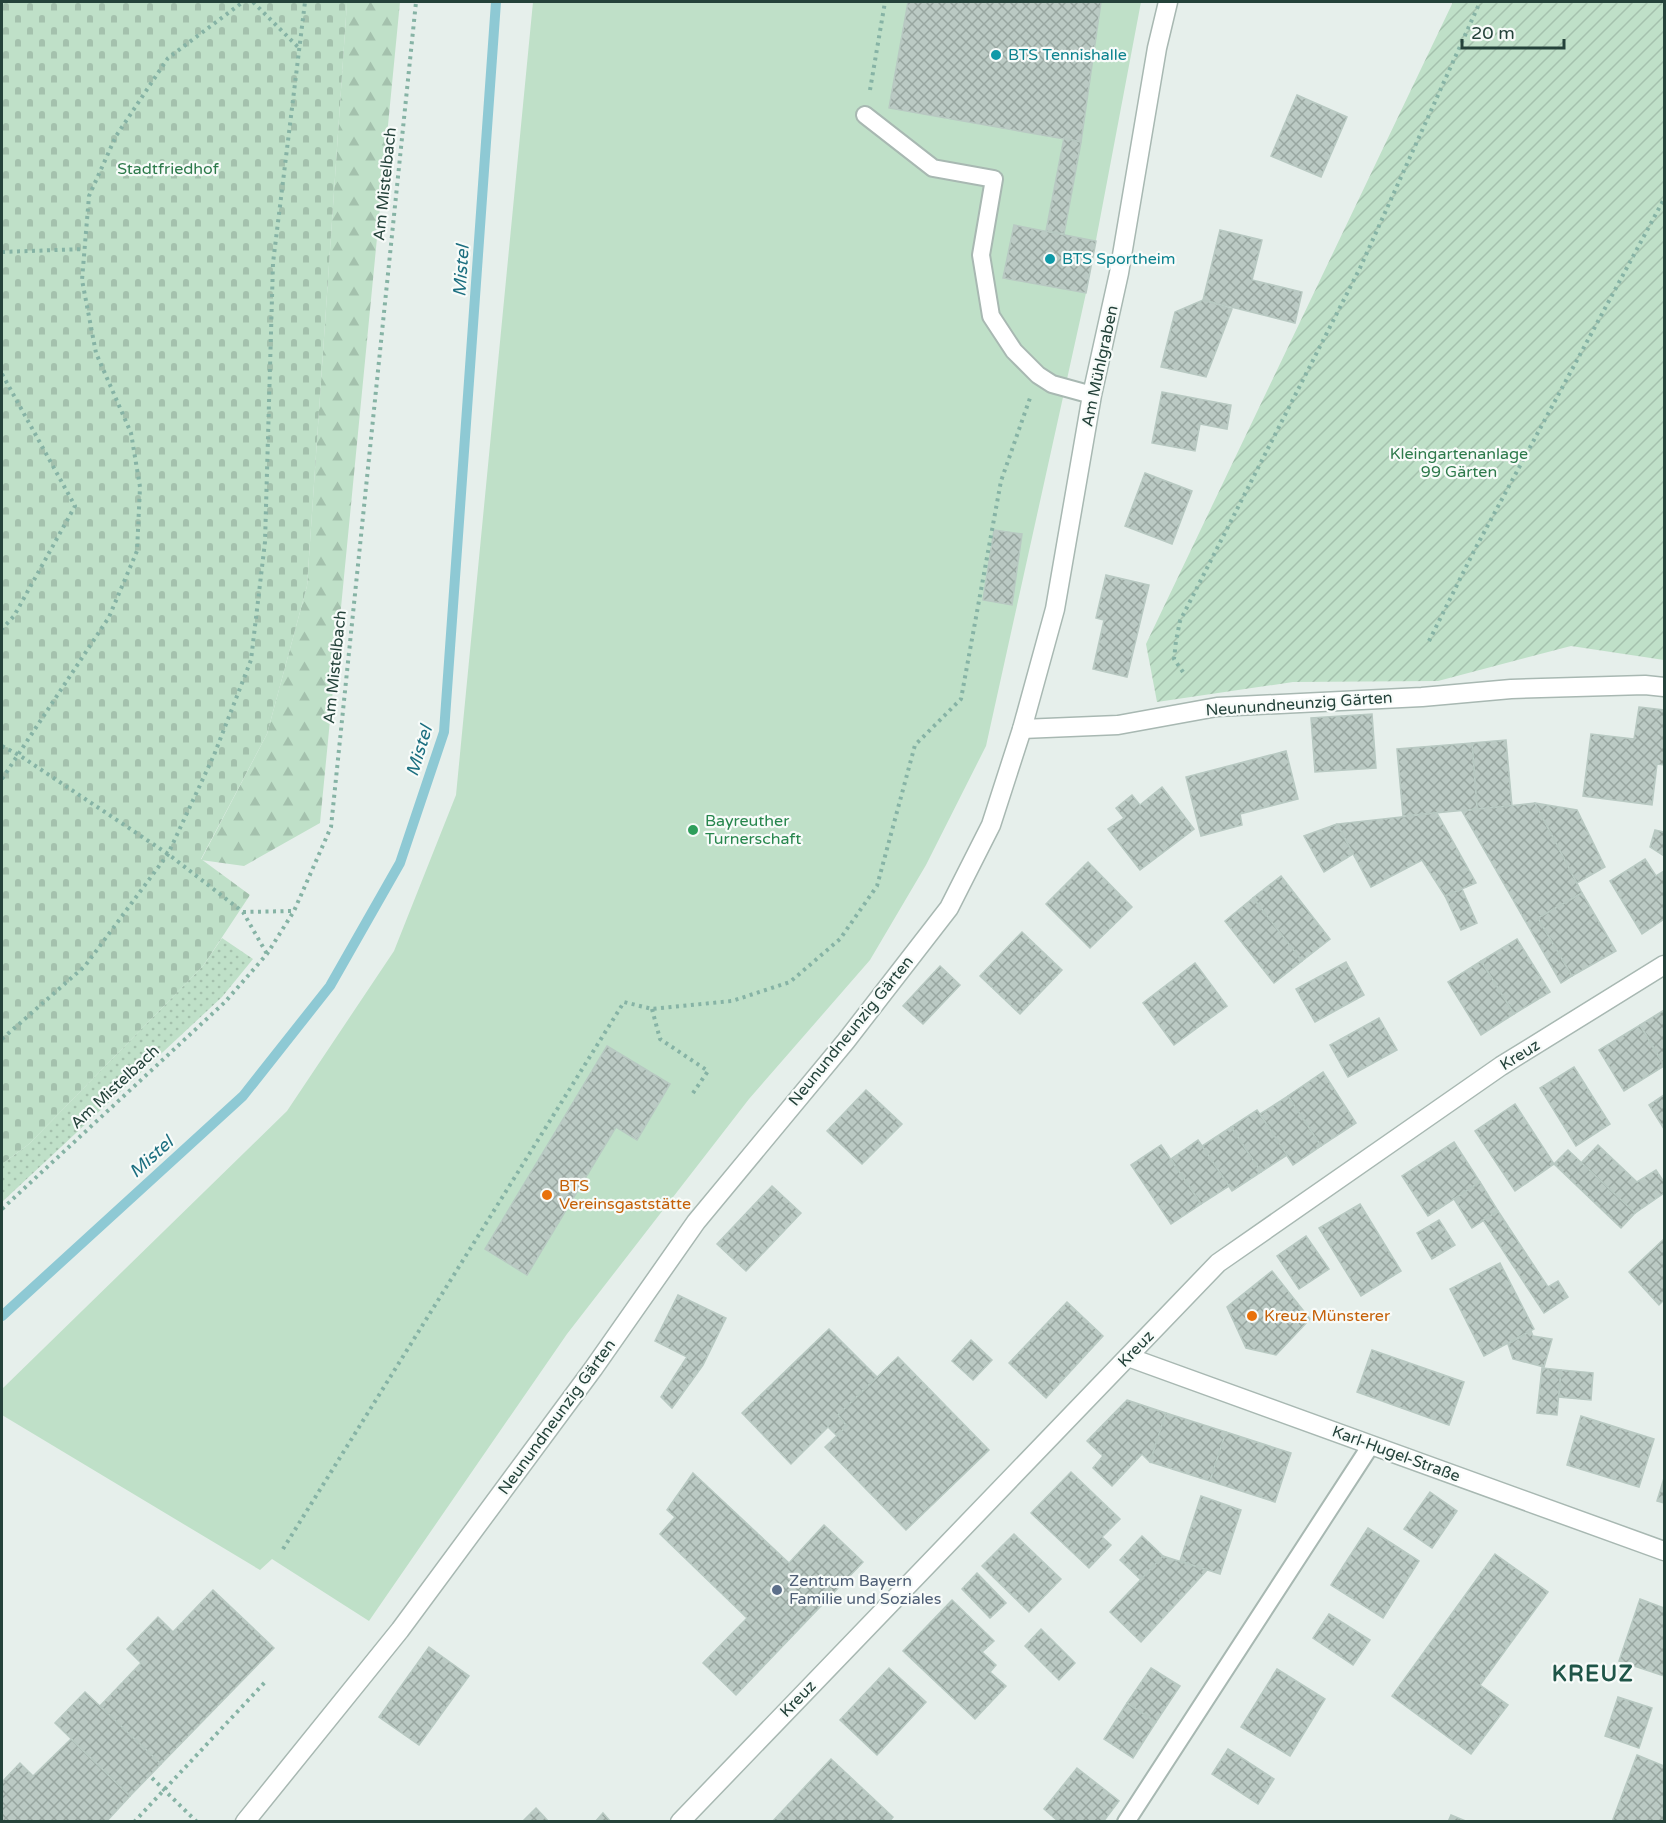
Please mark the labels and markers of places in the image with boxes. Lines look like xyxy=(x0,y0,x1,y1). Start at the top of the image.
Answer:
place label: BTS Tennishalle xyxy=(1008,45,1127,65)
marker: BTS Tennishalle xyxy=(989,48,1003,62)
place label: BTS Sportheim xyxy=(1062,249,1175,269)
marker: BTS Sportheim xyxy=(1043,252,1057,266)
place label: Bayreuther Turnerschaft xyxy=(705,811,801,849)
marker: Bayreuther Turnerschaft xyxy=(686,823,700,837)
place label: BTS Vereinsgaststätte xyxy=(559,1176,691,1214)
marker: BTS Vereinsgaststätte xyxy=(540,1188,554,1202)
place label: Kreuz Münsterer xyxy=(1264,1306,1391,1326)
marker: Kreuz Münsterer xyxy=(1245,1309,1259,1323)
place label: Zentrum Bayern Familie und Soziales xyxy=(789,1571,941,1609)
marker: Zentrum Bayern Familie und Soziales xyxy=(770,1583,784,1597)

